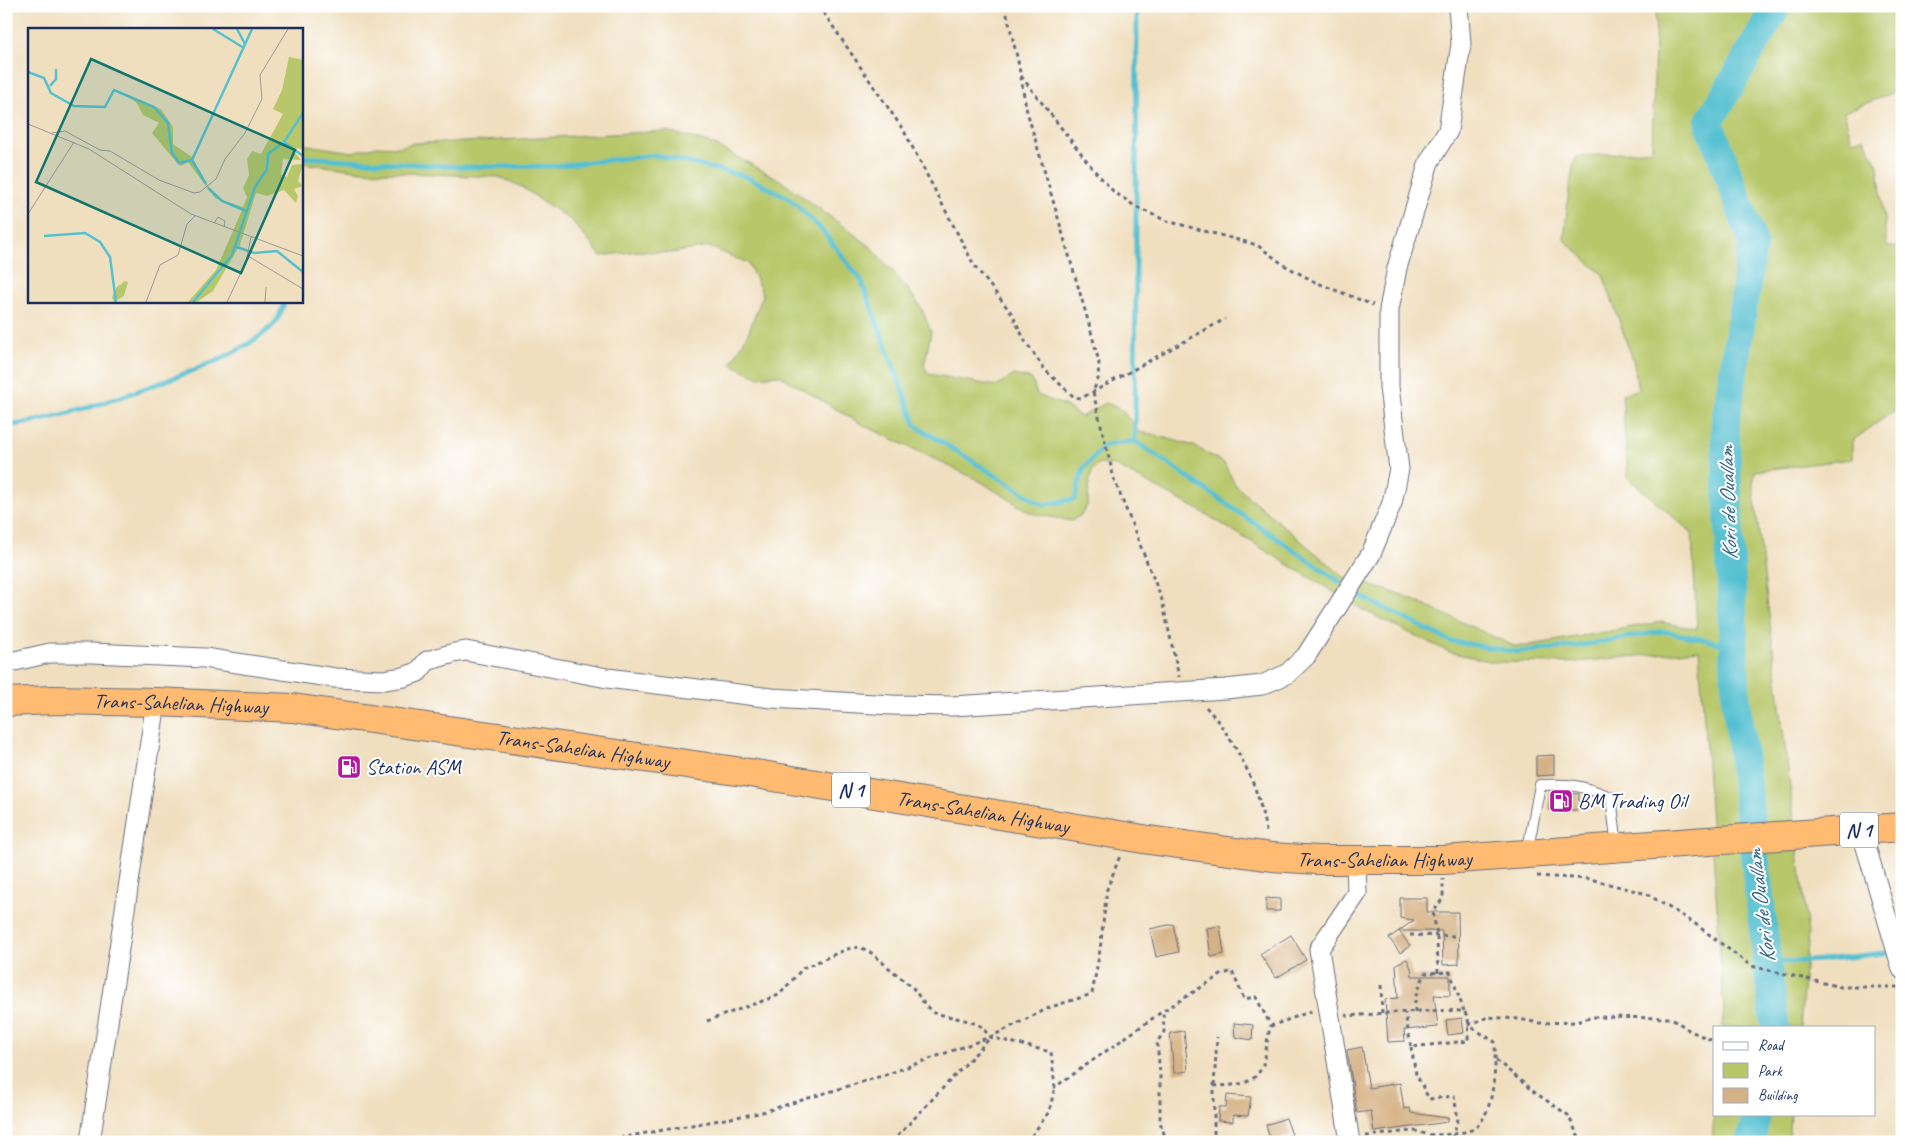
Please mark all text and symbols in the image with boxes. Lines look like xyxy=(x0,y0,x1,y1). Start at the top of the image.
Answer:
inset map xyxy=(28,28,302,302)
water label: Kori de Ouallam xyxy=(1712,443,1744,560)
street label: Trans-Sahelian Highway xyxy=(93,688,270,720)
street label: Trans-Sahelian Highway xyxy=(495,724,673,775)
fuel station icon: Station ASM xyxy=(336,754,362,780)
place label: Station ASM xyxy=(366,754,462,780)
road number: N 1 xyxy=(832,772,870,808)
street label: Trans-Sahelian Highway xyxy=(895,785,1073,840)
fuel station icon: BM Trading Oil xyxy=(1548,788,1574,814)
place label: BM Trading Oil xyxy=(1578,788,1690,814)
road number: N 1 xyxy=(1840,812,1878,848)
street label: Trans-Sahelian Highway xyxy=(1296,845,1474,873)
water label: Kori de Ouallam xyxy=(1740,845,1782,964)
legend xyxy=(1713,1026,1876,1116)
text: Road xyxy=(1758,1036,1785,1055)
text: Park xyxy=(1758,1062,1783,1081)
text: Building xyxy=(1758,1086,1798,1105)

